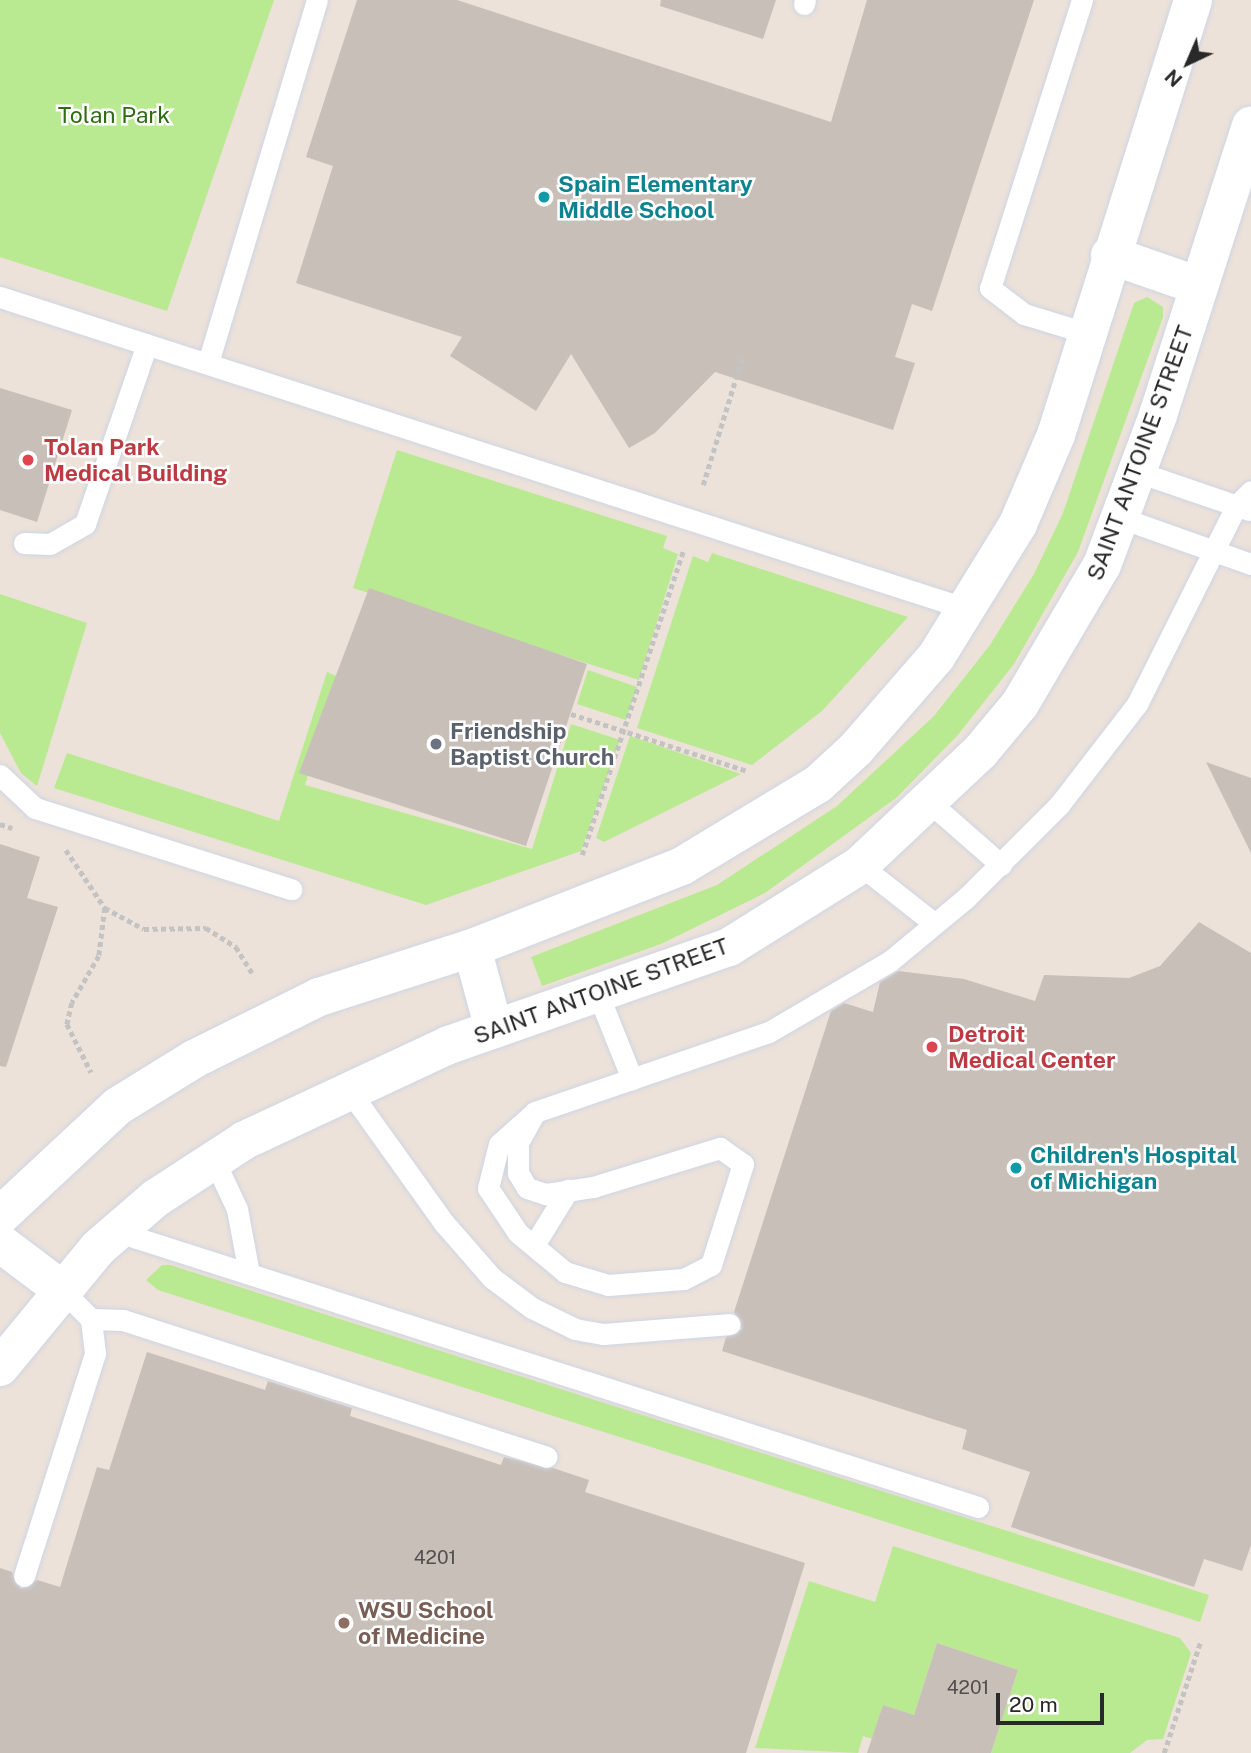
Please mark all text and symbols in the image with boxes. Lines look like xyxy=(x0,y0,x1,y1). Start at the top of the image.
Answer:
north arrow xyxy=(1153,28,1223,98)
text: N xyxy=(1160,65,1186,91)
park label: Tolan Park xyxy=(58,101,170,129)
place label: Spain Elementary Middle School xyxy=(558,170,753,224)
marker: Spain Elementary Middle School xyxy=(536,189,552,205)
street label: SAINT ANTOINE STREET xyxy=(1081,322,1199,584)
place label: Tolan Park Medical Building xyxy=(44,433,228,487)
marker: Tolan Park Medical Building xyxy=(18,450,38,470)
place label: Friendship Baptist Church xyxy=(450,717,614,771)
marker: Friendship Baptist Church xyxy=(428,736,444,752)
street label: SAINT ANTOINE STREET xyxy=(470,932,732,1050)
place label: Detroit Medical Center xyxy=(948,1020,1116,1074)
marker: Detroit Medical Center xyxy=(922,1037,942,1057)
place label: Children's Hospital of Michigan xyxy=(1030,1141,1237,1195)
marker: Children's Hospital of Michigan xyxy=(1008,1160,1024,1176)
house number: 4201 xyxy=(414,1547,456,1569)
place label: WSU School of Medicine xyxy=(358,1596,493,1650)
marker: WSU School of Medicine xyxy=(336,1615,352,1631)
house number: 4201 xyxy=(947,1677,989,1699)
scale bar xyxy=(999,1680,1108,1724)
text: 20 m xyxy=(1009,1692,1058,1717)

